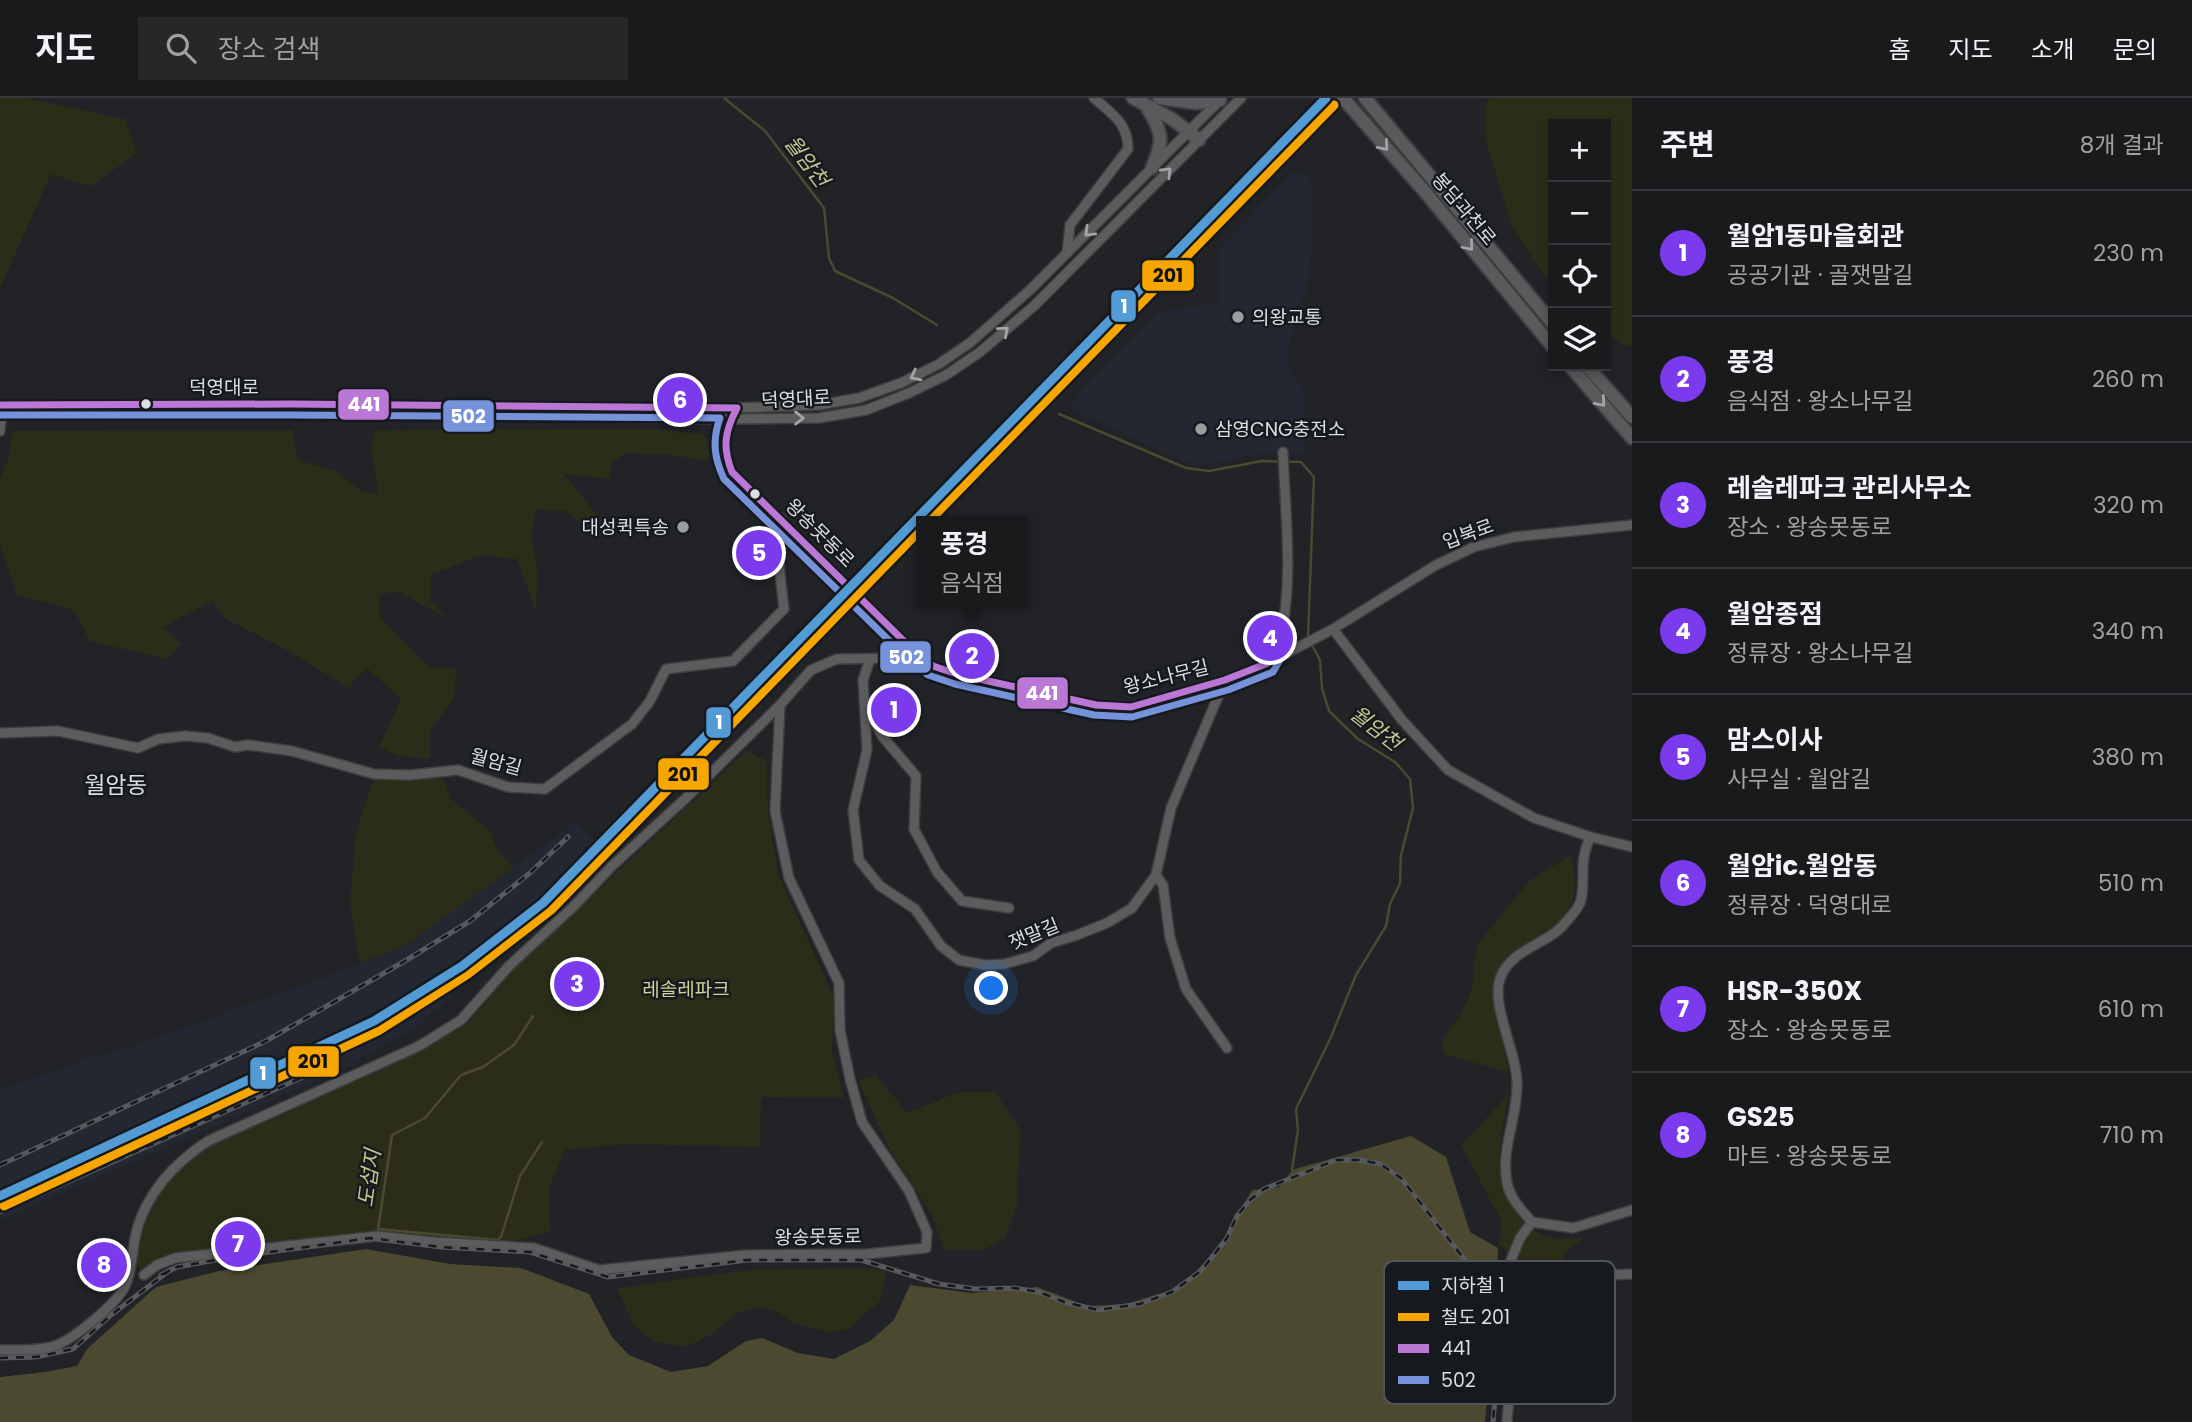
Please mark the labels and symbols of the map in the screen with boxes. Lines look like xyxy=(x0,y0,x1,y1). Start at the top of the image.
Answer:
water label: 월암천 xyxy=(778,129,838,195)
one-way arrow xyxy=(1376,137,1388,150)
street label: 봉담과천로 xyxy=(1426,167,1502,251)
one-way arrow xyxy=(1158,168,1171,181)
one-way arrow xyxy=(1084,223,1097,236)
one-way arrow xyxy=(1461,237,1473,250)
line badge: 201 xyxy=(1141,259,1195,292)
text: 201 xyxy=(1153,262,1183,289)
line badge: 1 xyxy=(1110,289,1137,323)
text: 1 xyxy=(1120,293,1128,320)
place label: 의왕교통 xyxy=(1252,304,1322,331)
marker: 의왕교통 xyxy=(1230,309,1246,325)
one-way arrow xyxy=(996,327,1009,339)
one-way arrow xyxy=(910,368,922,381)
street label: 덕영대로 xyxy=(189,374,259,401)
pin: 6 xyxy=(657,374,703,426)
street label: 덕영대로 xyxy=(760,384,832,414)
line badge: 441 xyxy=(337,388,390,421)
text: 441 xyxy=(348,391,380,418)
one-way arrow xyxy=(1593,393,1605,406)
unlabelled marker xyxy=(139,397,153,411)
line badge: 502 xyxy=(442,399,495,433)
text: 502 xyxy=(450,403,486,430)
one-way arrow xyxy=(795,410,805,426)
place label: 삼영CNG충전소 xyxy=(1215,416,1345,443)
marker: 삼영CNG충전소 xyxy=(1193,421,1209,437)
unlabelled marker xyxy=(748,487,762,501)
street label: 왕송못동로 xyxy=(780,493,860,573)
street label: 입북로 xyxy=(1439,512,1497,556)
place label: 대성퀵특송 xyxy=(582,514,669,541)
marker: 대성퀵특송 xyxy=(675,519,691,535)
pin: 5 xyxy=(736,527,782,579)
pin: 4 xyxy=(1247,612,1293,664)
pin: 2 xyxy=(949,630,995,682)
line badge: 502 xyxy=(879,640,932,674)
text: 502 xyxy=(888,644,924,671)
street label: 왕소나무길 xyxy=(1120,653,1212,701)
line badge: 441 xyxy=(1016,676,1069,710)
text: 441 xyxy=(1026,680,1058,707)
pin: 1 xyxy=(871,684,917,736)
water label: 월암천 xyxy=(1344,699,1410,759)
line badge: 1 xyxy=(705,706,732,739)
text: 1 xyxy=(715,709,723,736)
street label: 월암길 xyxy=(467,742,525,782)
line badge: 201 xyxy=(657,757,710,791)
text: 201 xyxy=(668,761,698,788)
district label: 월암동 xyxy=(84,769,148,801)
street label: 잿말길 xyxy=(1005,912,1063,956)
pin: 3 xyxy=(554,958,600,1010)
your location xyxy=(974,971,1008,1005)
park label: 레솔레파크 xyxy=(642,976,730,1003)
line badge: 201 xyxy=(287,1045,340,1078)
text: 201 xyxy=(298,1048,328,1075)
line badge: 1 xyxy=(249,1056,277,1090)
text: 1 xyxy=(259,1060,267,1087)
water label: 도섭지 xyxy=(351,1146,388,1209)
pin: 7 xyxy=(215,1218,261,1270)
street label: 왕송못동로 xyxy=(774,1223,862,1251)
pin: 8 xyxy=(81,1239,127,1291)
legend xyxy=(1384,1261,1615,1404)
text: 지하철 1 xyxy=(1441,1272,1505,1299)
text: 철도 201 xyxy=(1441,1304,1510,1331)
text: 441 xyxy=(1441,1335,1471,1362)
text: 502 xyxy=(1441,1367,1476,1394)

